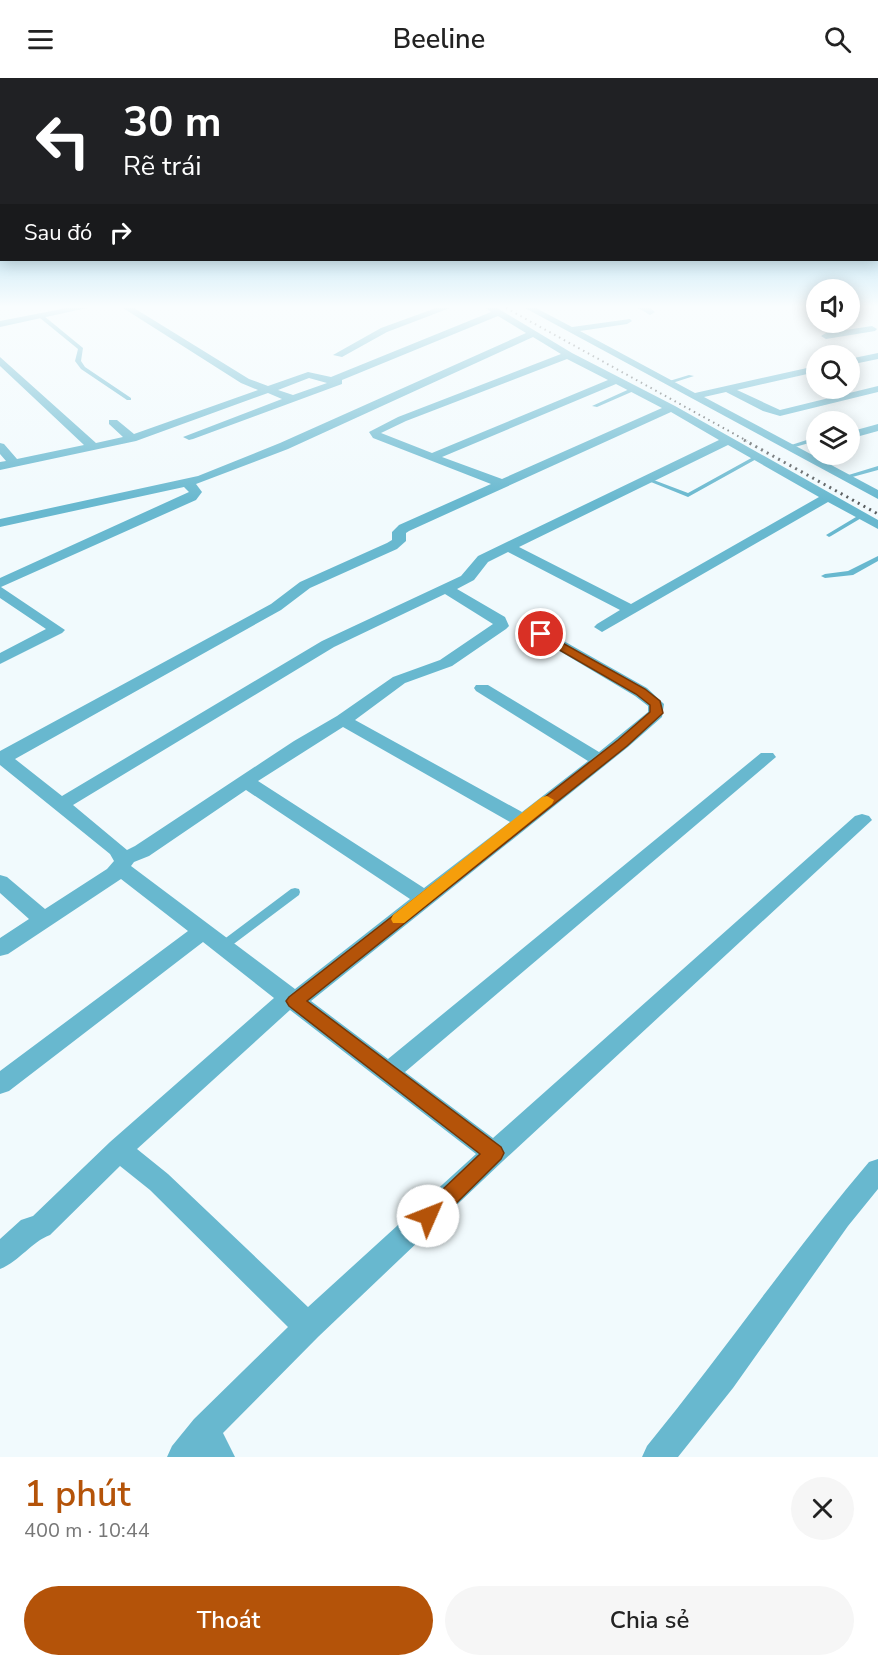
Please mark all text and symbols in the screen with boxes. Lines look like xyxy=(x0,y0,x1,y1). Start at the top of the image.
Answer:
text: Beeline xyxy=(393,21,485,58)
icon: menu xyxy=(24,23,57,56)
icon: search xyxy=(821,23,854,56)
text: 30 m xyxy=(123,94,222,151)
icon: left xyxy=(24,102,102,180)
text: Rẽ trái xyxy=(123,148,202,185)
icon: right xyxy=(104,216,137,249)
text: Sau đó xyxy=(24,218,92,248)
map controls xyxy=(806,279,860,465)
button: sound xyxy=(806,279,860,333)
button: search xyxy=(806,345,860,399)
button: layers xyxy=(806,411,860,465)
pin xyxy=(515,608,566,659)
icon: arrive xyxy=(524,617,557,650)
position arrow xyxy=(396,1184,460,1248)
text: 1 phút xyxy=(24,1470,131,1519)
button: close xyxy=(791,1477,854,1540)
text: 400 m · 10:44 xyxy=(24,1517,150,1544)
button: Thoát xyxy=(24,1586,433,1655)
button: Chia sẻ xyxy=(445,1586,854,1655)

